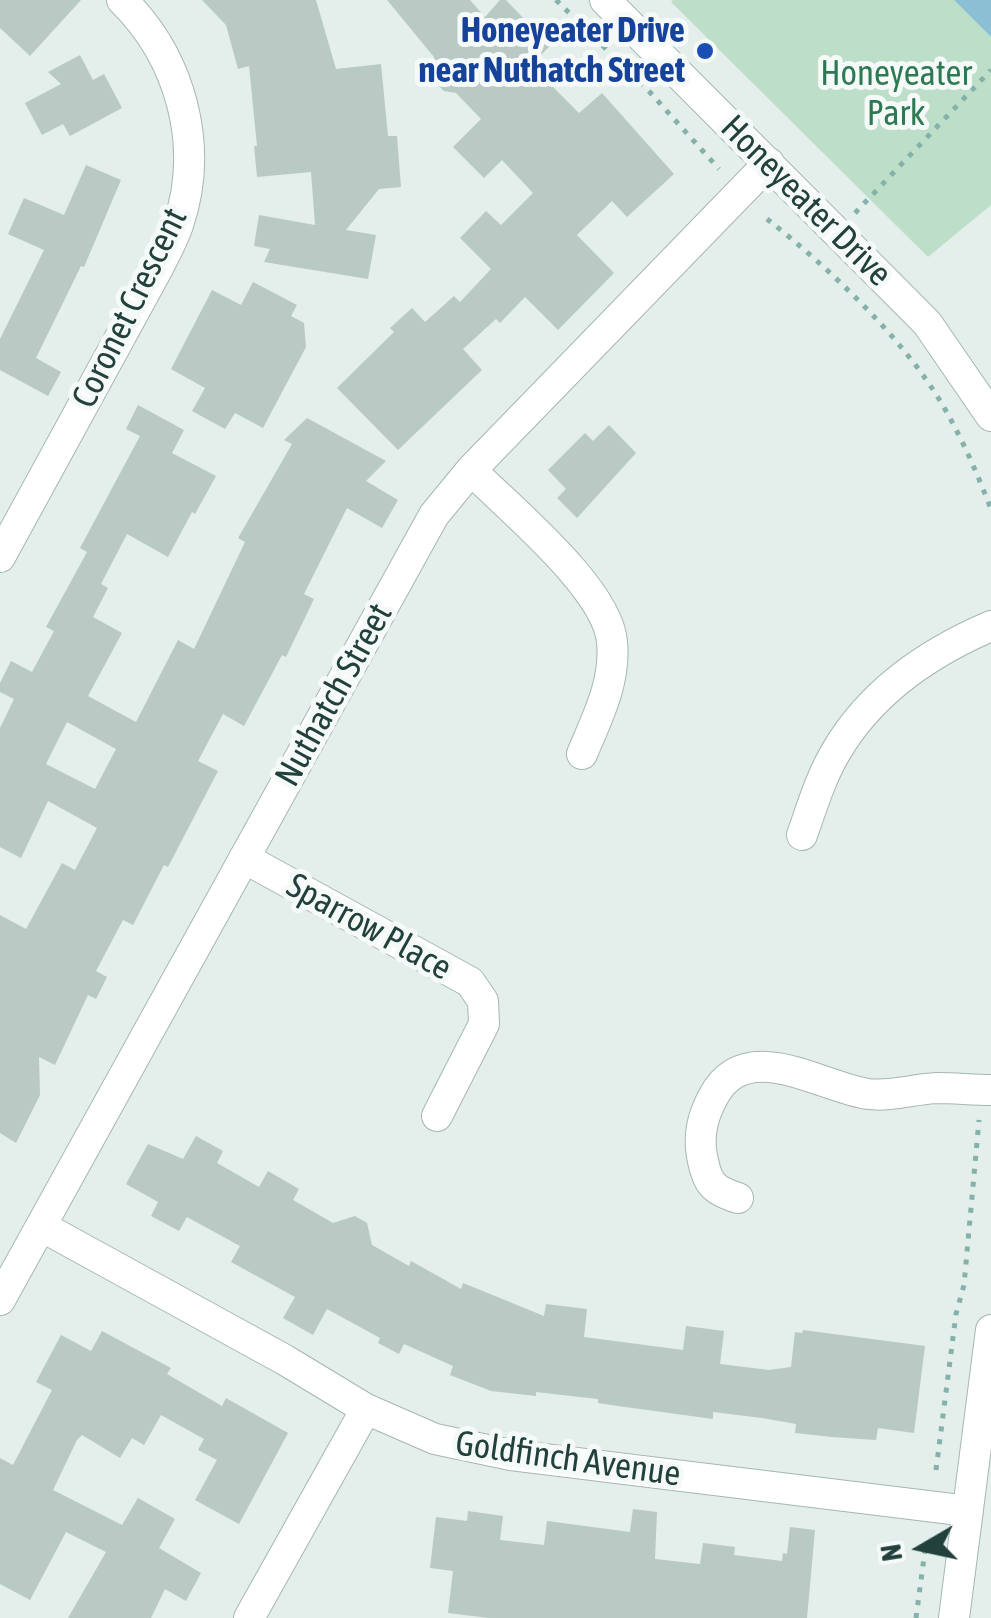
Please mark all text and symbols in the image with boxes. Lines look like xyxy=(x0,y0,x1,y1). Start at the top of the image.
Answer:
place label: Honeyeater Drive near Nuthatch Street xyxy=(419,10,685,92)
marker: Honeyeater Drive near Nuthatch Street xyxy=(694,40,716,62)
park label: Honeyeater Park xyxy=(820,53,972,135)
street label: Honeyeater Drive xyxy=(712,107,900,295)
street label: Coronet Crescent xyxy=(64,201,196,415)
street label: Nuthatch Street xyxy=(267,596,401,794)
street label: Sparrow Place xyxy=(279,865,459,989)
street label: Goldfinch Avenue xyxy=(453,1422,683,1496)
north arrow xyxy=(871,1498,971,1598)
text: N xyxy=(874,1542,908,1563)

